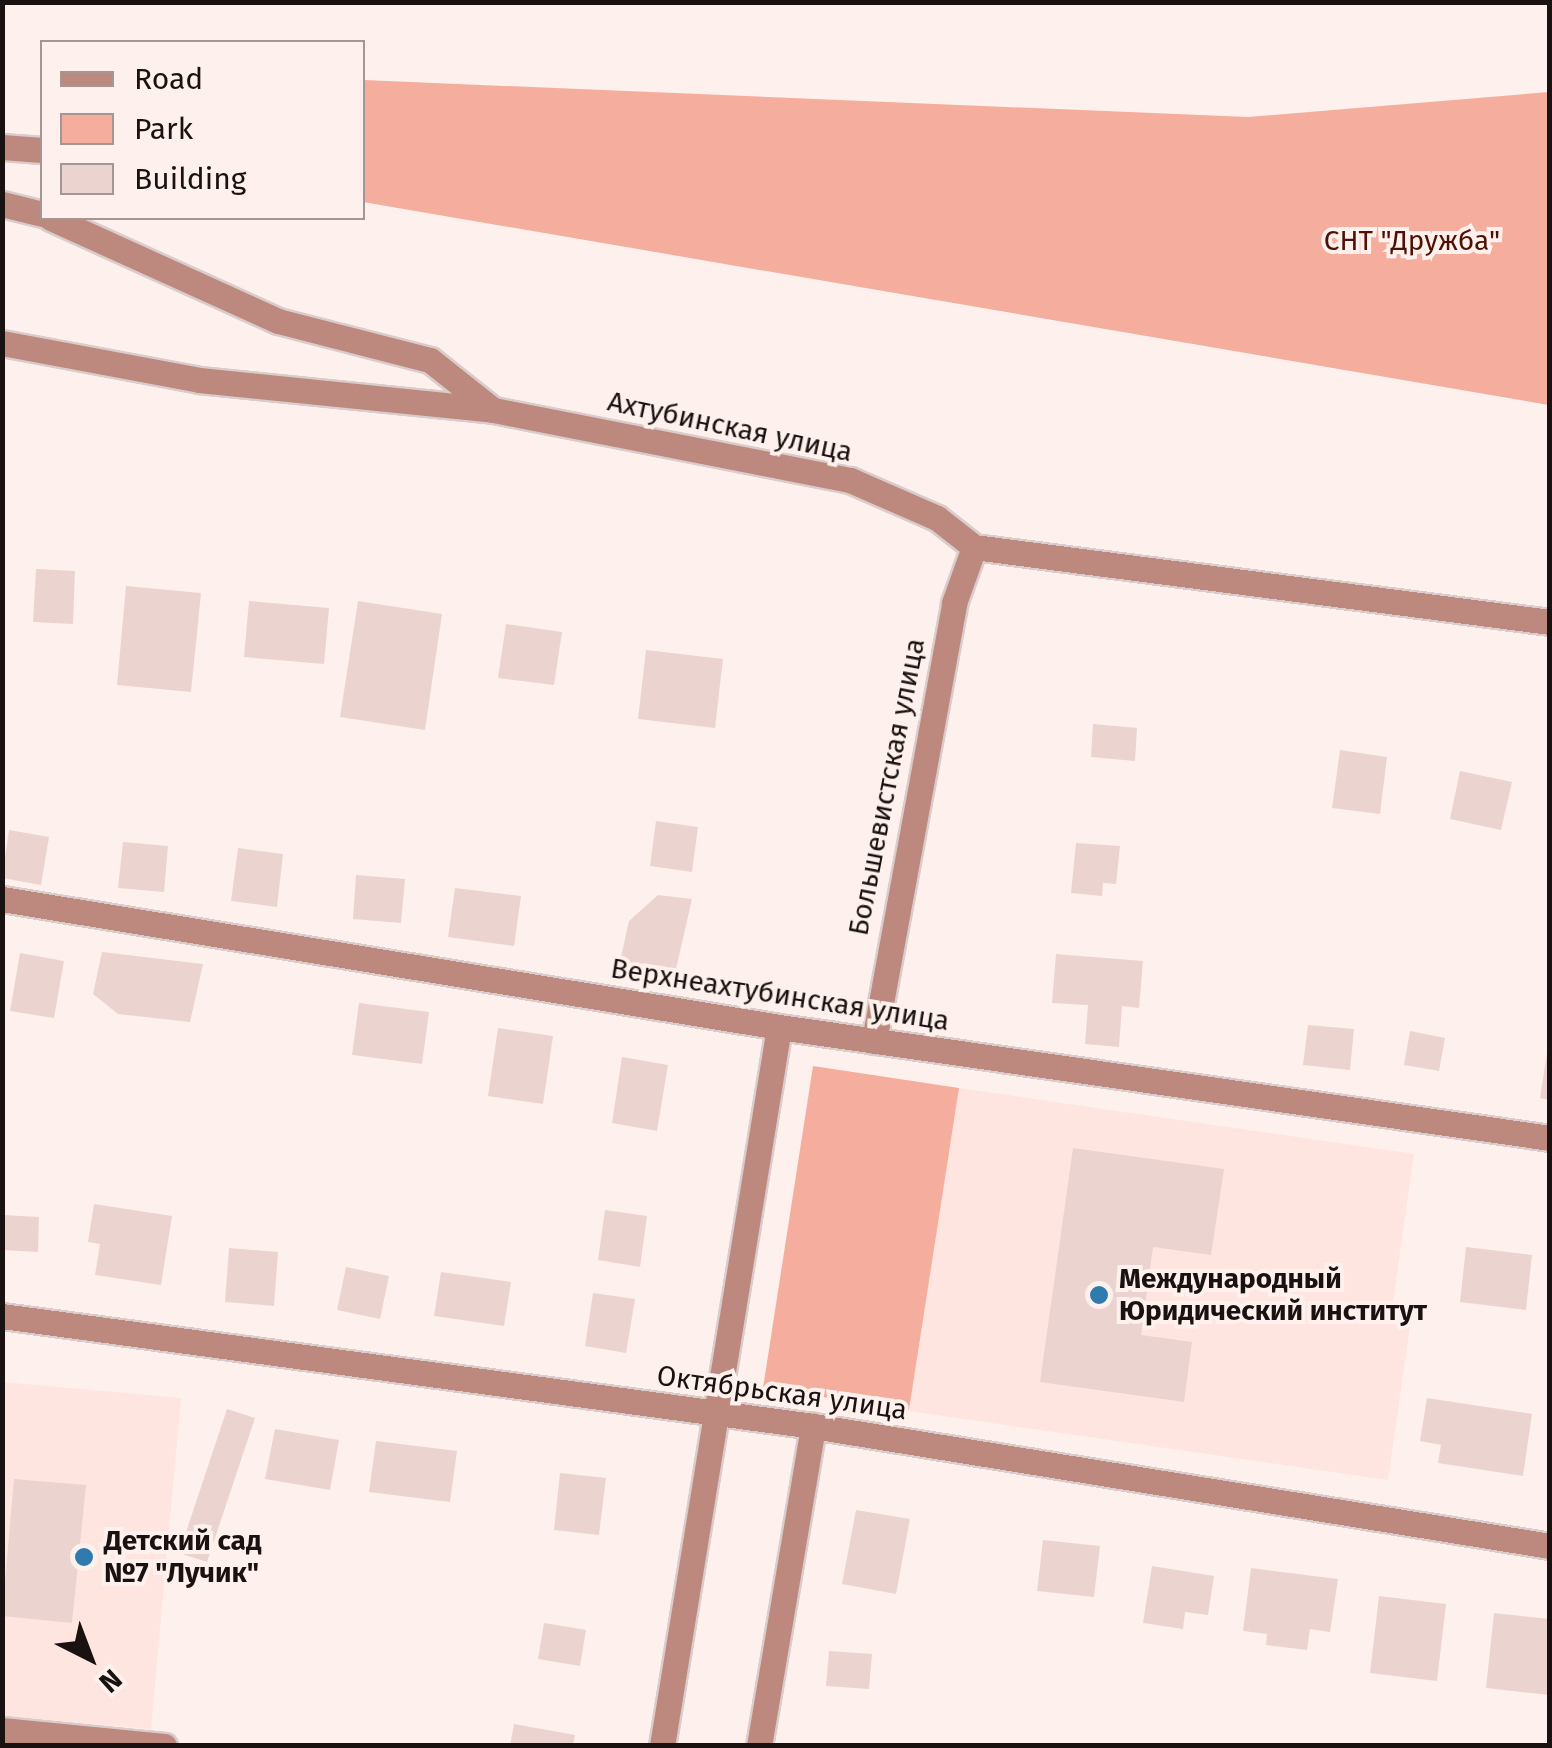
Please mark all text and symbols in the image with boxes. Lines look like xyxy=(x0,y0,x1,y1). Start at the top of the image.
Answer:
legend xyxy=(40,40,365,220)
text: Road xyxy=(134,61,203,97)
text: Park xyxy=(134,111,193,147)
text: Building xyxy=(134,161,246,197)
park label: СНТ "Дружба" xyxy=(1324,224,1500,258)
street label: Ахтубинская улица xyxy=(605,385,855,469)
street label: Большевистская улица xyxy=(842,636,932,938)
street label: Верхнеахтубинская улица xyxy=(608,952,952,1038)
place label: Международный Юридический институт xyxy=(1119,1262,1427,1328)
marker: Международный Юридический институт xyxy=(1088,1284,1110,1306)
street label: Октябрьская улица xyxy=(655,1359,909,1427)
place label: Детский сад №7 "Лучик" xyxy=(104,1524,261,1590)
marker: Детский сад №7 "Лучик" xyxy=(73,1546,95,1568)
north arrow xyxy=(40,1608,140,1708)
text: N xyxy=(92,1662,128,1699)

